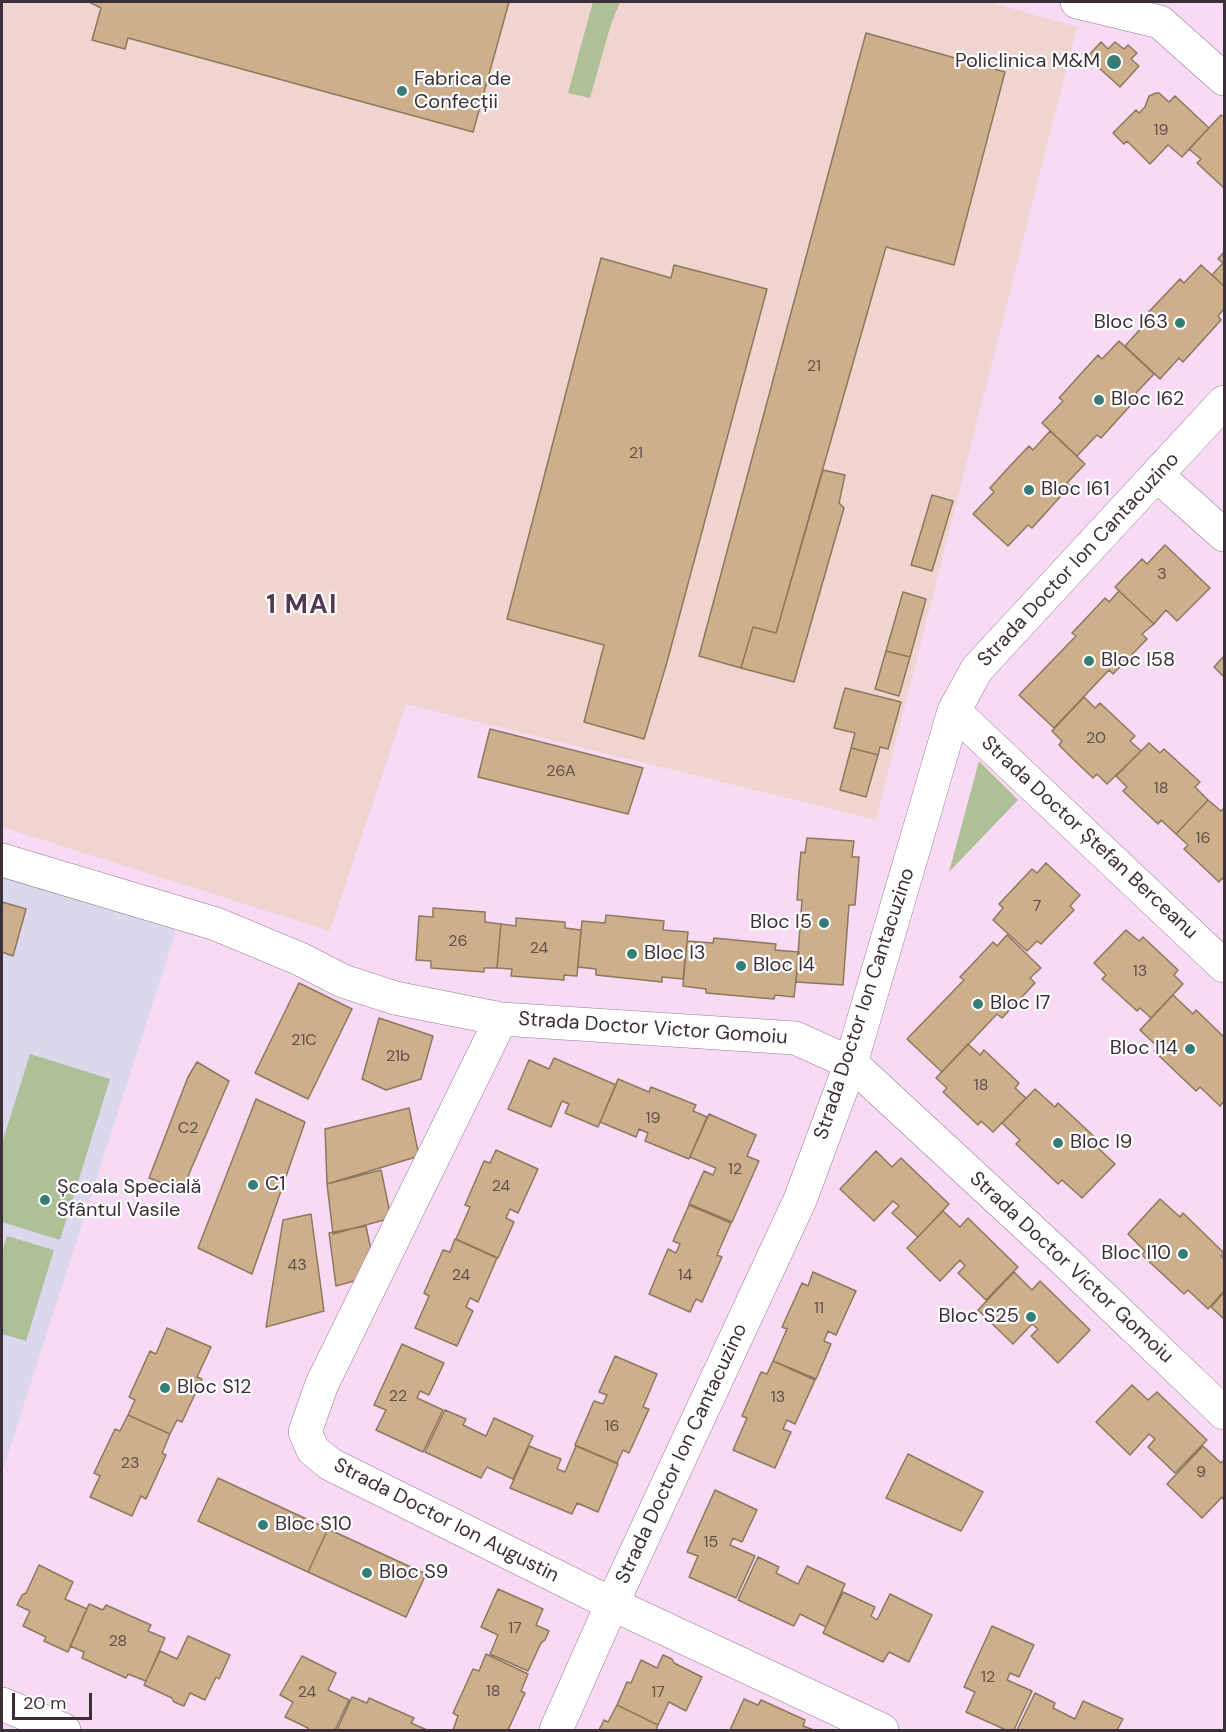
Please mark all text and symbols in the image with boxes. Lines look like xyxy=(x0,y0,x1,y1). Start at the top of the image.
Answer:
place label: Policlinica M&M xyxy=(955,50,1100,74)
marker: Policlinica M&M xyxy=(1105,53,1123,71)
place label: Fabrica de Confecții xyxy=(414,68,511,115)
marker: Fabrica de Confecții xyxy=(395,84,409,98)
house number: 19 xyxy=(1153,121,1169,141)
place label: Bloc I63 xyxy=(1094,311,1168,335)
marker: Bloc I63 xyxy=(1173,316,1187,330)
house number: 21 xyxy=(807,357,821,377)
place label: Bloc I62 xyxy=(1111,388,1184,412)
marker: Bloc I62 xyxy=(1092,393,1106,407)
house number: 21 xyxy=(629,444,643,464)
street label: Strada Doctor Ion Cantacuzino xyxy=(973,448,1185,672)
place label: Bloc I61 xyxy=(1041,478,1110,502)
marker: Bloc I61 xyxy=(1022,483,1036,497)
house number: 3 xyxy=(1157,565,1167,585)
district label: 1 MAI xyxy=(266,590,338,622)
place label: Bloc I58 xyxy=(1101,649,1175,673)
marker: Bloc I58 xyxy=(1082,654,1096,668)
house number: 20 xyxy=(1086,729,1106,749)
street label: Strada Doctor Ștefan Berceanu xyxy=(976,731,1202,945)
house number: 26A xyxy=(546,762,576,782)
house number: 18 xyxy=(1154,779,1168,799)
house number: 16 xyxy=(1195,829,1211,849)
street label: Strada Doctor Ion Cantacuzino xyxy=(810,865,920,1143)
house number: 7 xyxy=(1033,897,1041,917)
place label: Bloc I5 xyxy=(750,911,812,935)
marker: Bloc I5 xyxy=(817,916,831,930)
house number: 26 xyxy=(448,932,468,952)
house number: 24 xyxy=(530,939,548,959)
place label: Bloc I3 xyxy=(644,942,706,966)
marker: Bloc I3 xyxy=(625,947,639,961)
place label: Bloc I4 xyxy=(753,954,815,978)
marker: Bloc I4 xyxy=(734,959,748,973)
house number: 13 xyxy=(1133,962,1147,982)
place label: Bloc I7 xyxy=(990,992,1050,1016)
marker: Bloc I7 xyxy=(971,997,985,1011)
street label: Strada Doctor Victor Gomoiu xyxy=(518,1008,788,1050)
house number: 21C xyxy=(291,1031,317,1051)
place label: Bloc I14 xyxy=(1110,1037,1178,1061)
marker: Bloc I14 xyxy=(1183,1042,1197,1056)
house number: 21b xyxy=(386,1047,410,1067)
house number: 18 xyxy=(974,1076,988,1096)
house number: 19 xyxy=(645,1109,661,1129)
house number: C2 xyxy=(178,1119,198,1139)
place label: Bloc I9 xyxy=(1070,1131,1132,1155)
marker: Bloc I9 xyxy=(1051,1136,1065,1150)
house number: 12 xyxy=(728,1160,742,1180)
street label: Strada Doctor Victor Gomoiu xyxy=(964,1167,1178,1369)
place label: C1 xyxy=(265,1173,286,1197)
place label: Școala Specială Sfântul Vasile xyxy=(57,1176,201,1223)
house number: 24 xyxy=(492,1177,510,1197)
marker: C1 xyxy=(246,1178,260,1192)
marker: Școala Specială Sfântul Vasile xyxy=(38,1193,52,1207)
place label: Bloc I10 xyxy=(1101,1242,1171,1266)
marker: Bloc I10 xyxy=(1176,1247,1190,1261)
house number: 43 xyxy=(287,1256,307,1276)
house number: 24 xyxy=(452,1266,470,1286)
house number: 14 xyxy=(678,1266,692,1286)
house number: 11 xyxy=(814,1299,824,1319)
place label: Bloc S25 xyxy=(939,1305,1019,1329)
marker: Bloc S25 xyxy=(1024,1310,1038,1324)
street label: Strada Doctor Ion Cantacuzino xyxy=(611,1320,753,1588)
place label: Bloc S12 xyxy=(177,1376,251,1400)
marker: Bloc S12 xyxy=(158,1381,172,1395)
house number: 22 xyxy=(389,1387,407,1407)
house number: 13 xyxy=(771,1388,785,1408)
house number: 16 xyxy=(604,1417,620,1437)
house number: 23 xyxy=(121,1454,139,1474)
street label: Strada Doctor Ion Augustin xyxy=(329,1454,563,1588)
house number: 9 xyxy=(1196,1463,1206,1483)
place label: Bloc S10 xyxy=(275,1513,352,1537)
marker: Bloc S10 xyxy=(256,1518,270,1532)
house number: 15 xyxy=(704,1533,718,1553)
place label: Bloc S9 xyxy=(379,1561,448,1585)
marker: Bloc S9 xyxy=(360,1566,374,1580)
house number: 17 xyxy=(508,1619,522,1639)
house number: 28 xyxy=(109,1632,127,1652)
house number: 12 xyxy=(981,1668,995,1688)
scale bar xyxy=(15,1681,94,1719)
house number: 18 xyxy=(486,1682,500,1702)
house number: 24 xyxy=(298,1683,316,1703)
house number: 17 xyxy=(651,1683,665,1703)
text: 20 m xyxy=(23,1691,66,1715)

